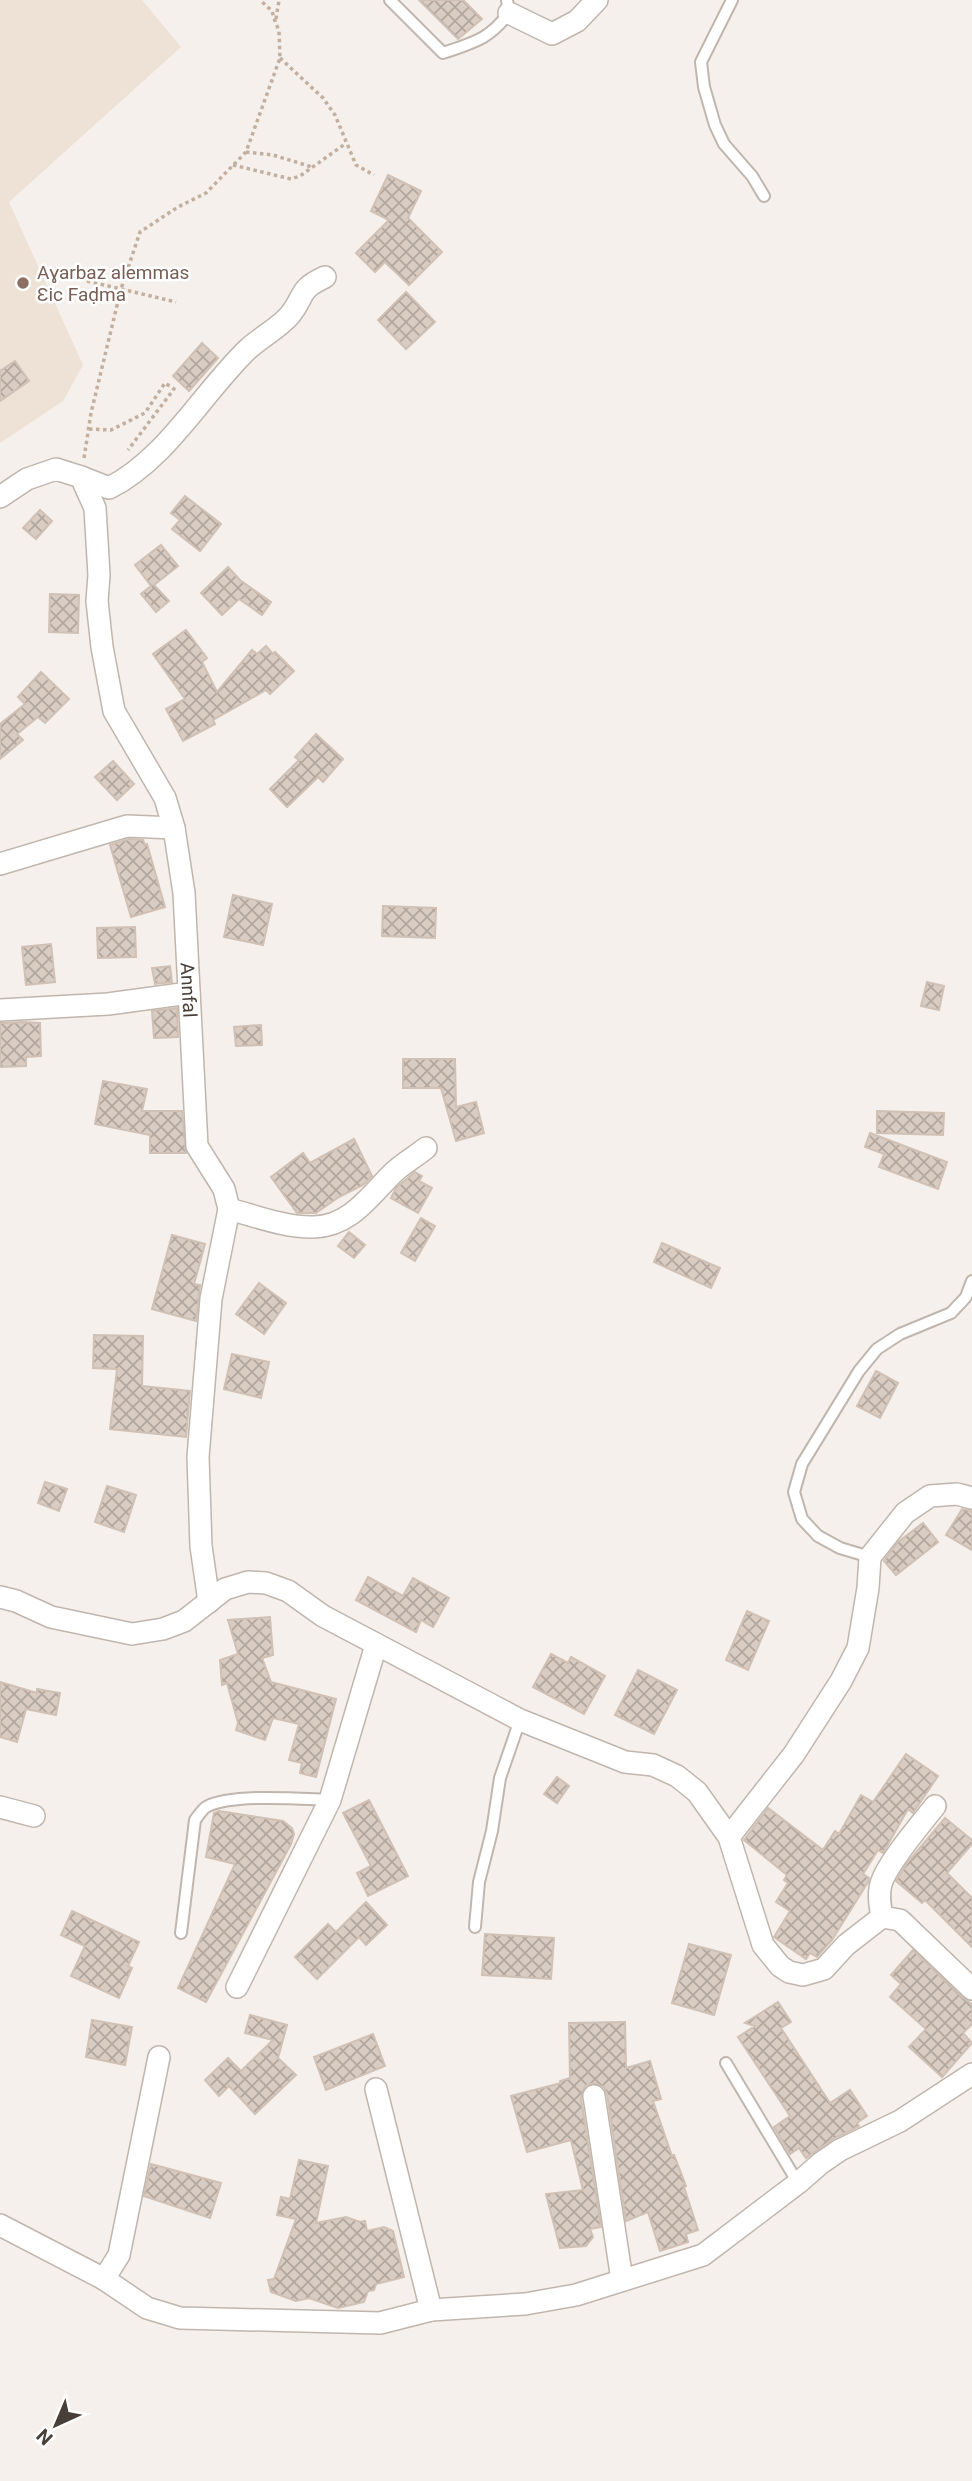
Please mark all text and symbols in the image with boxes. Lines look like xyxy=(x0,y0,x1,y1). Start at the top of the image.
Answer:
place label: Aɣarbaz alemmas Ɛic Faḍma xyxy=(37,261,189,306)
marker: Aɣarbaz alemmas Ɛic Faḍma xyxy=(15,275,31,291)
street label: Annfal xyxy=(176,962,201,1018)
north arrow xyxy=(21,2390,91,2460)
text: N xyxy=(32,2424,57,2450)

